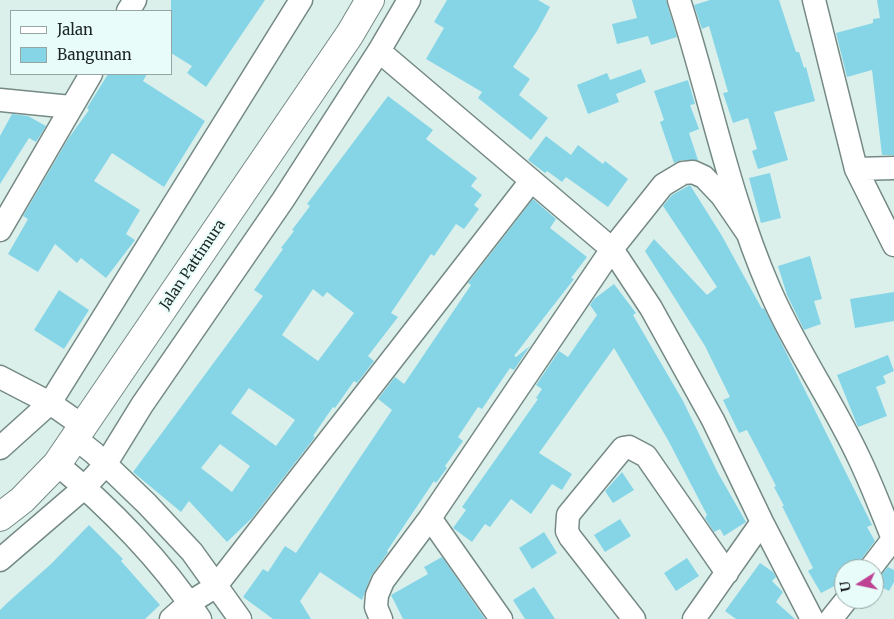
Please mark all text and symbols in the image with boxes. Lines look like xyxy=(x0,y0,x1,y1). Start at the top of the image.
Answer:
legend xyxy=(10,10,172,75)
text: Jalan xyxy=(57,20,93,39)
text: Bangunan xyxy=(57,45,132,64)
street label: Jalan Pattimura xyxy=(157,217,229,313)
north arrow xyxy=(834,559,884,609)
text: U xyxy=(835,580,855,593)

